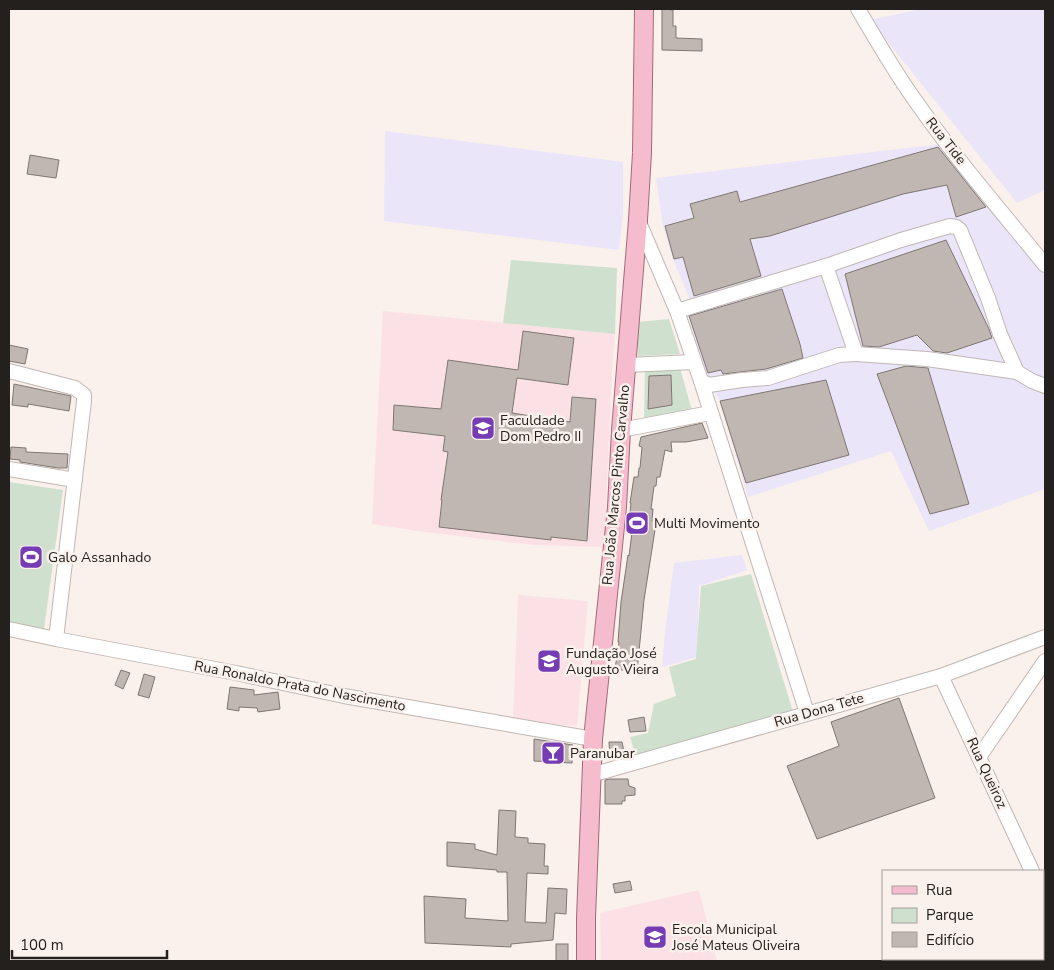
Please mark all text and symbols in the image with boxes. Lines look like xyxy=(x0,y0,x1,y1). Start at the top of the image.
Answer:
street label: Rua Tide xyxy=(921,113,971,169)
street label: Rua João Marcos Pinto Carvalho xyxy=(598,384,634,586)
place label: Faculdade Dom Pedro II xyxy=(500,411,581,446)
school or university icon: Faculdade Dom Pedro II xyxy=(470,415,496,441)
sports icon: Multi Movimento xyxy=(624,510,650,536)
place label: Multi Movimento xyxy=(654,514,760,533)
sports icon: Galo Assanhado xyxy=(18,544,44,570)
place label: Galo Assanhado xyxy=(48,548,152,567)
place label: Fundação José Augusto Vieira xyxy=(566,644,659,679)
school or university icon: Fundação José Augusto Vieira xyxy=(536,648,562,674)
street label: Rua Ronaldo Prata do Nascimento xyxy=(193,656,408,716)
street label: Rua Dona Tete xyxy=(772,688,866,732)
street label: Rua Queiroz xyxy=(962,734,1012,812)
bar icon: Paranubar xyxy=(540,740,566,766)
place label: Paranubar xyxy=(570,744,635,763)
legend xyxy=(882,870,1044,960)
text: Rua xyxy=(926,880,952,900)
text: Parque xyxy=(926,905,974,925)
place label: Escola Municipal José Mateus Oliveira xyxy=(671,920,800,955)
school or university icon: Escola Municipal José Mateus Oliveira xyxy=(642,924,668,950)
scale bar xyxy=(12,928,168,960)
text: Edifício xyxy=(926,930,974,950)
text: 100 m xyxy=(20,935,64,955)

